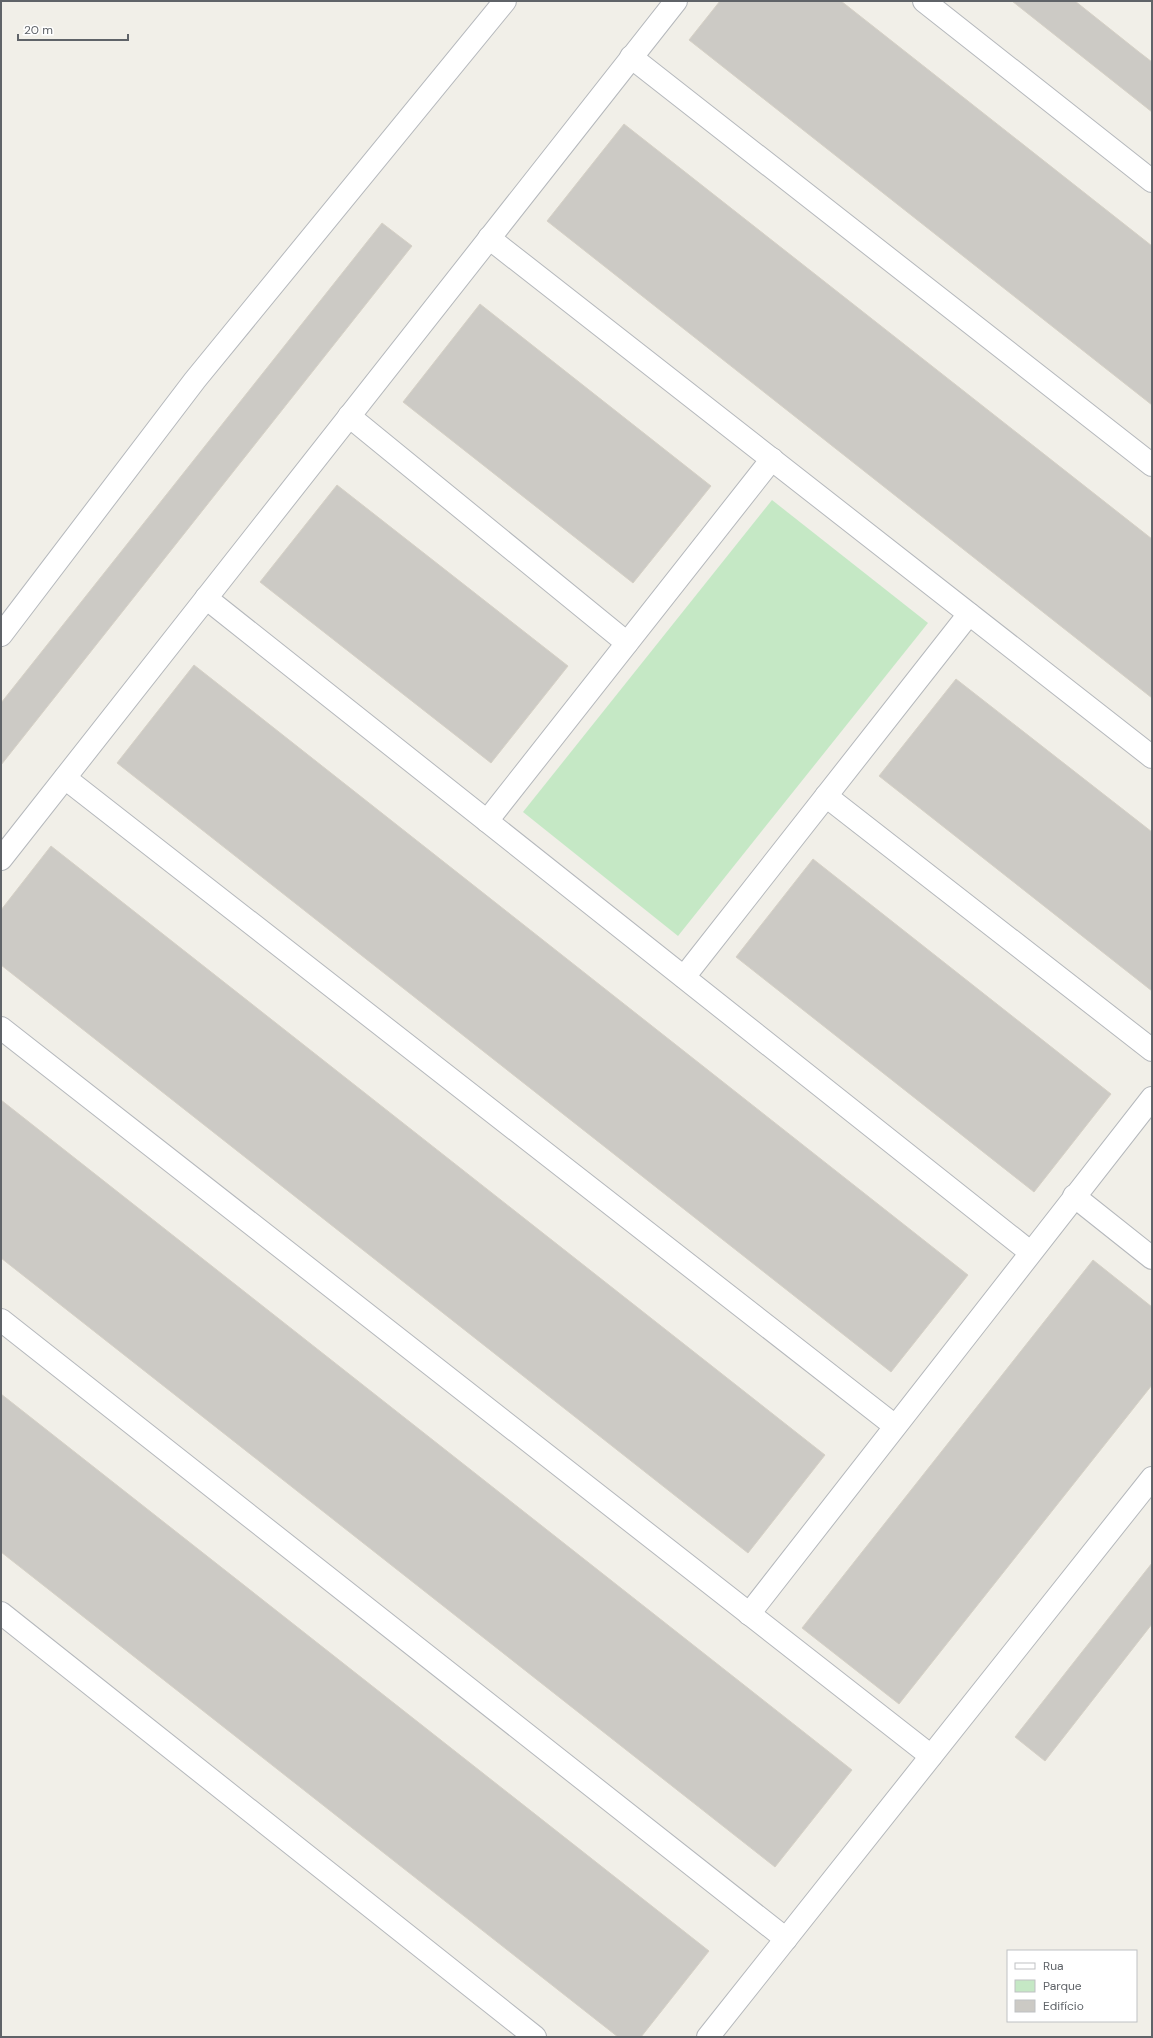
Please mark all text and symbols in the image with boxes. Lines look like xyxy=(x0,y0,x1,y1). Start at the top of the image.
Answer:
scale bar xyxy=(18,16,128,42)
text: 20 m xyxy=(24,22,53,38)
legend xyxy=(1007,1950,1137,2022)
text: Rua xyxy=(1043,1958,1064,1974)
text: Parque xyxy=(1043,1978,1082,1994)
text: Edifício xyxy=(1043,1998,1084,2014)

